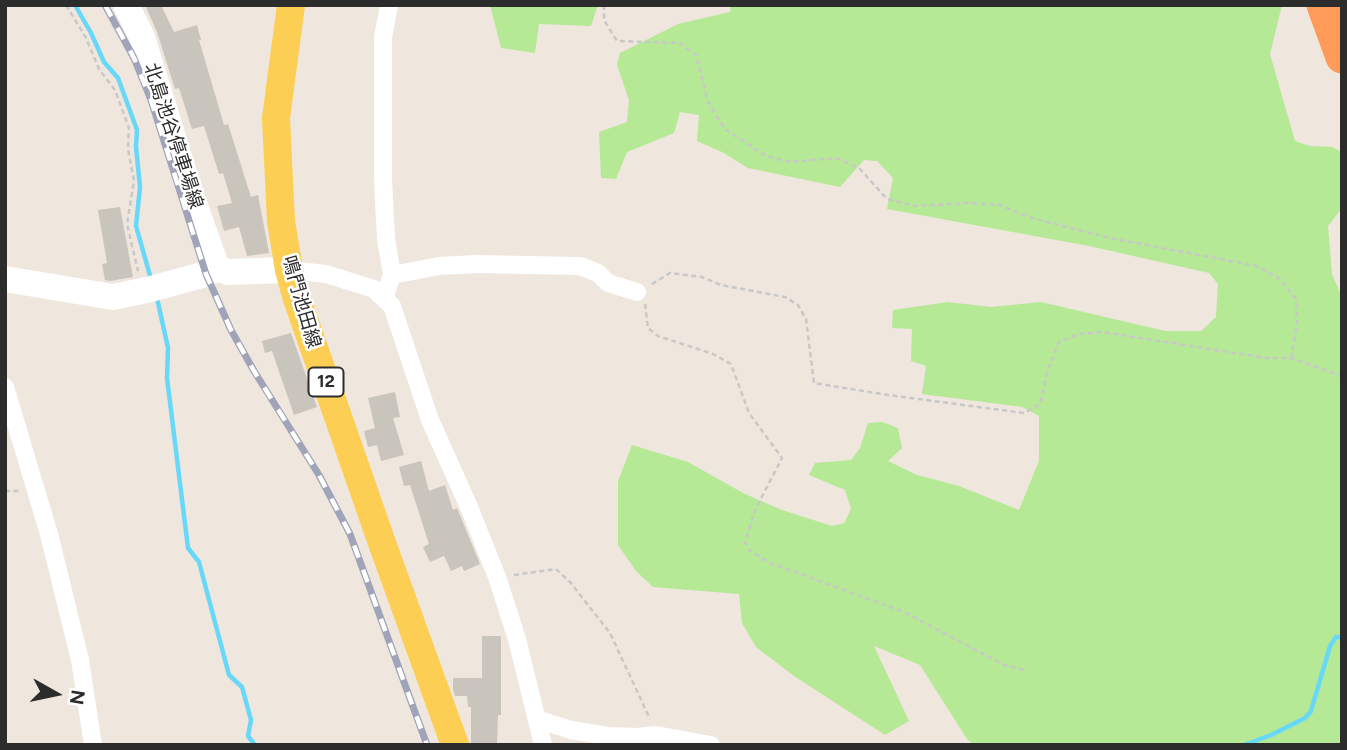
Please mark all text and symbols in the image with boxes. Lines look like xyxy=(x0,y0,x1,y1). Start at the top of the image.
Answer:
street label: 北島池谷停車場線 xyxy=(139,60,207,212)
street label: 鳴門池田線 xyxy=(277,253,325,351)
road number: 12 xyxy=(308,368,344,396)
north arrow xyxy=(21,659,91,729)
text: N xyxy=(65,688,90,706)

